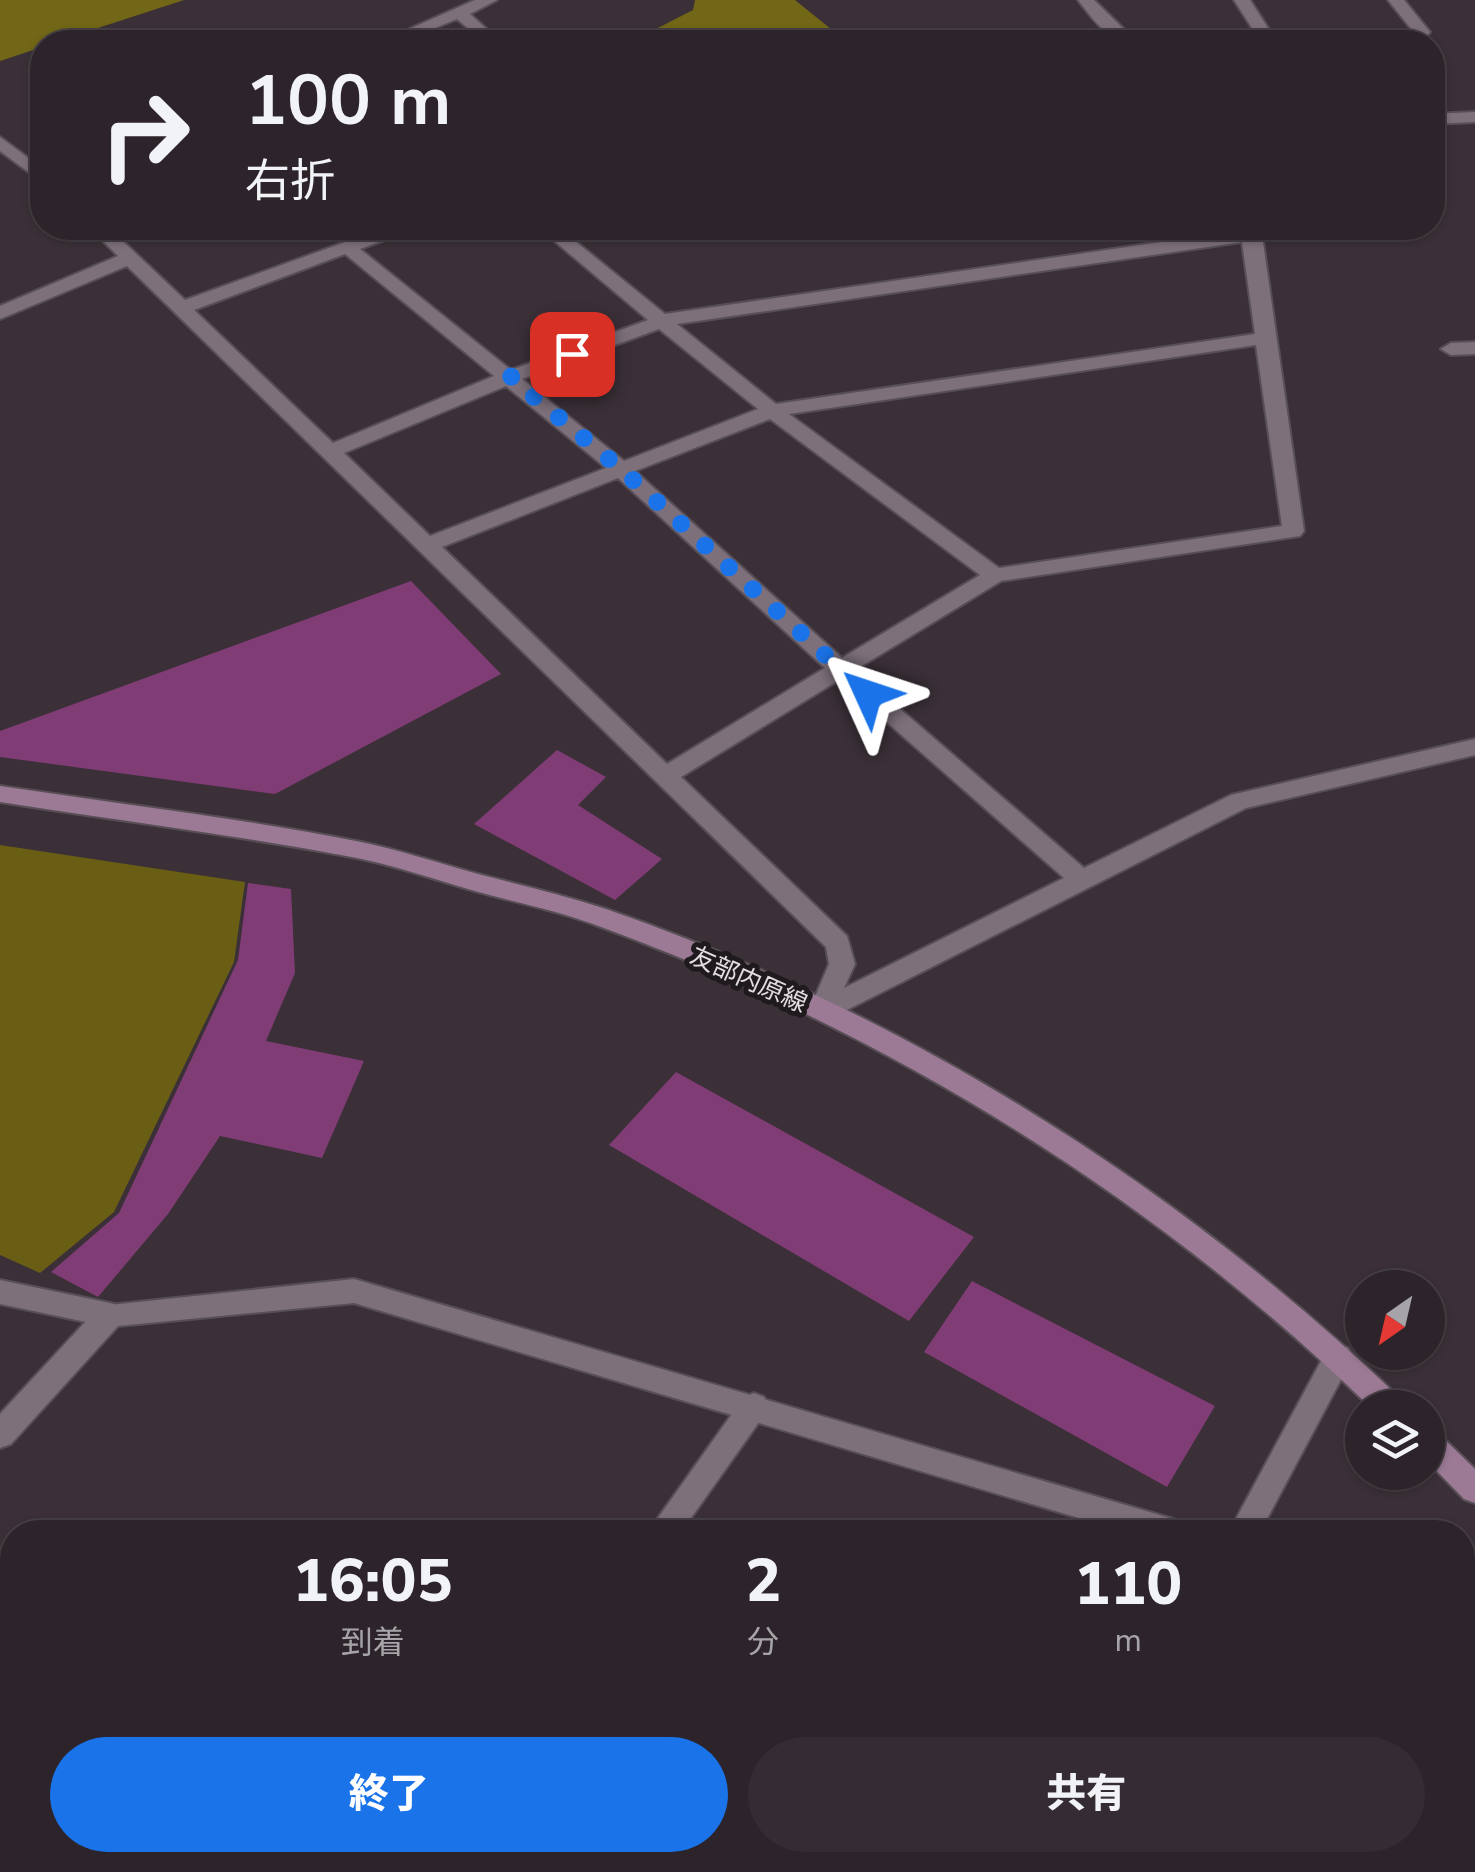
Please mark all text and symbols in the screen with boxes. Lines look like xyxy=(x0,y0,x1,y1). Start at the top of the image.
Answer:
text: 100 m xyxy=(245,53,451,149)
icon: right xyxy=(80,70,210,200)
text: 右折 xyxy=(245,151,335,212)
pin xyxy=(530,312,615,397)
icon: arrive xyxy=(545,327,600,382)
position arrow xyxy=(816,642,920,746)
street label: 友部内原線 xyxy=(685,939,813,1021)
north arrow xyxy=(1345,1270,1445,1370)
map controls xyxy=(1345,1270,1445,1490)
button: layers xyxy=(1345,1390,1445,1490)
text: 16:05 xyxy=(293,1540,452,1622)
text: 2 xyxy=(745,1540,781,1622)
text: 110 xyxy=(1074,1543,1182,1625)
text: m xyxy=(1114,1619,1142,1662)
text: 到着 xyxy=(341,1621,405,1664)
text: 分 xyxy=(747,1621,779,1664)
button: 終了 xyxy=(50,1737,728,1852)
button: 共有 xyxy=(748,1737,1425,1852)

